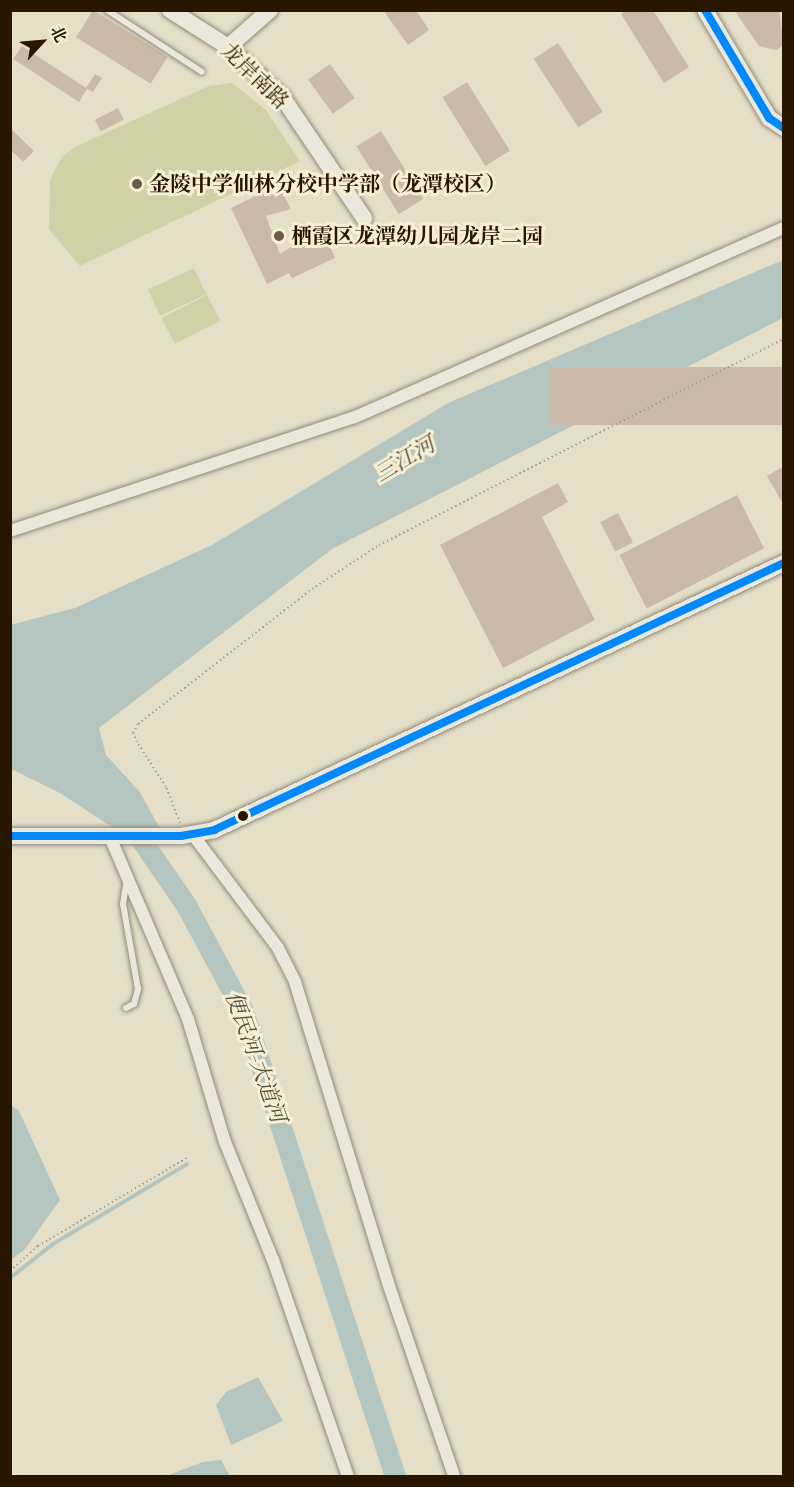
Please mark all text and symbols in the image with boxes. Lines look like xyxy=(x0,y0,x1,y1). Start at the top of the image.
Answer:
north arrow xyxy=(12,12,72,72)
text: 北 xyxy=(47,23,71,45)
street label: 龙岸南路 xyxy=(216,38,294,114)
place label: 金陵中学仙林分校中学部（龙潭校区） xyxy=(149,171,506,197)
marker: 金陵中学仙林分校中学部（龙潭校区） xyxy=(130,177,144,191)
place label: 栖霞区龙潭幼儿园龙岸二园 xyxy=(291,223,543,249)
marker: 栖霞区龙潭幼儿园龙岸二园 xyxy=(272,229,286,243)
water label: 三江河 xyxy=(370,432,440,488)
unlabelled marker xyxy=(237,810,249,822)
water label: 便民河-大道河 xyxy=(219,988,291,1126)

